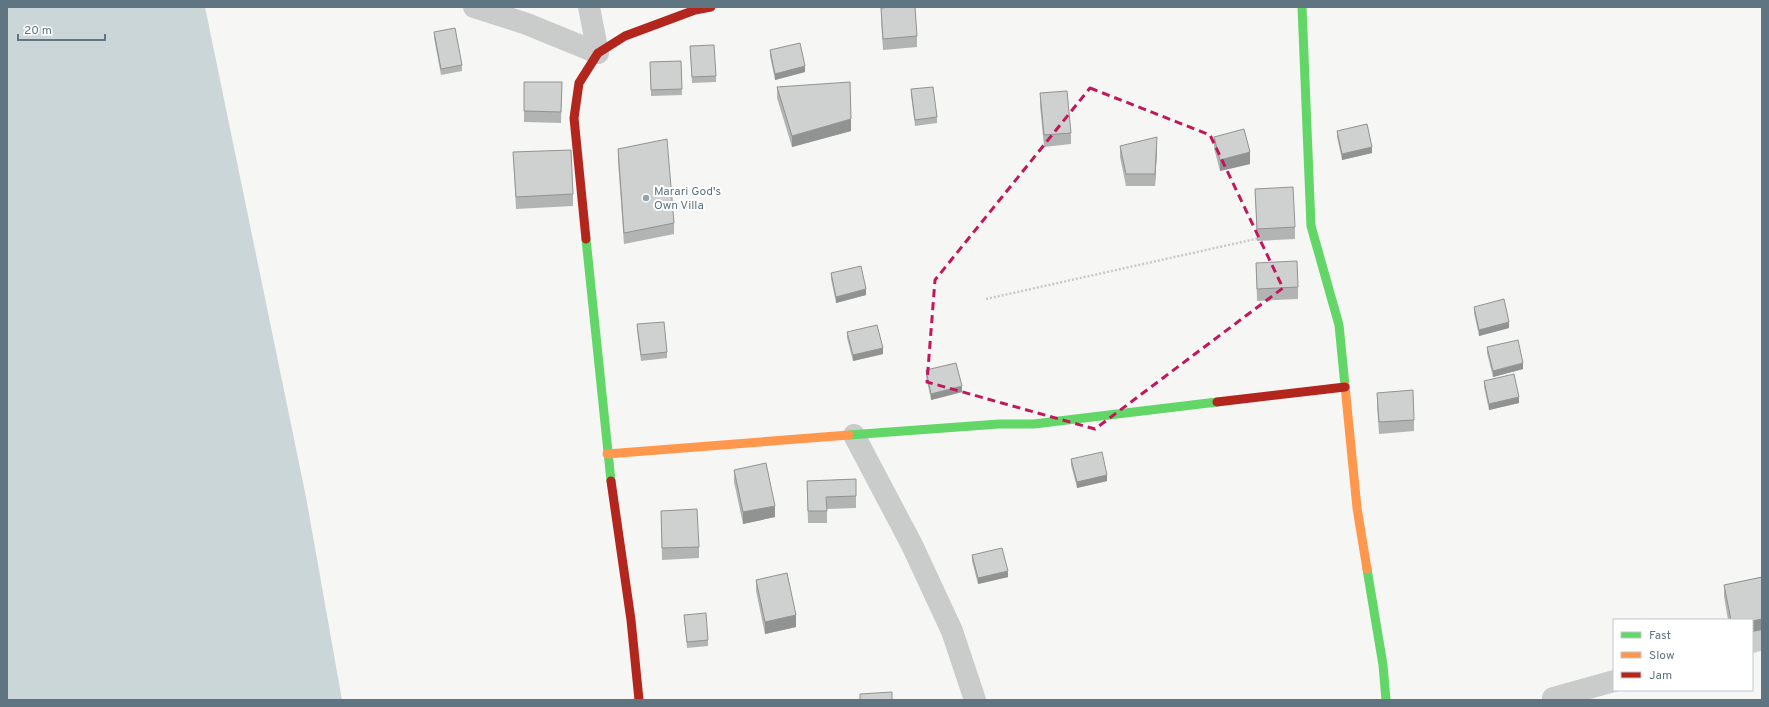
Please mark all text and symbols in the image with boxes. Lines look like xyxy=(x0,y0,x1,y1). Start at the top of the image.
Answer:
scale bar xyxy=(18,16,105,42)
text: 20 m xyxy=(24,23,52,39)
place label: Marari God's Own Villa xyxy=(654,184,721,214)
marker: Marari God's Own Villa xyxy=(641,193,651,203)
legend xyxy=(1613,619,1753,691)
text: Fast xyxy=(1649,628,1671,644)
text: Slow xyxy=(1649,648,1675,664)
text: Jam xyxy=(1649,668,1672,684)

